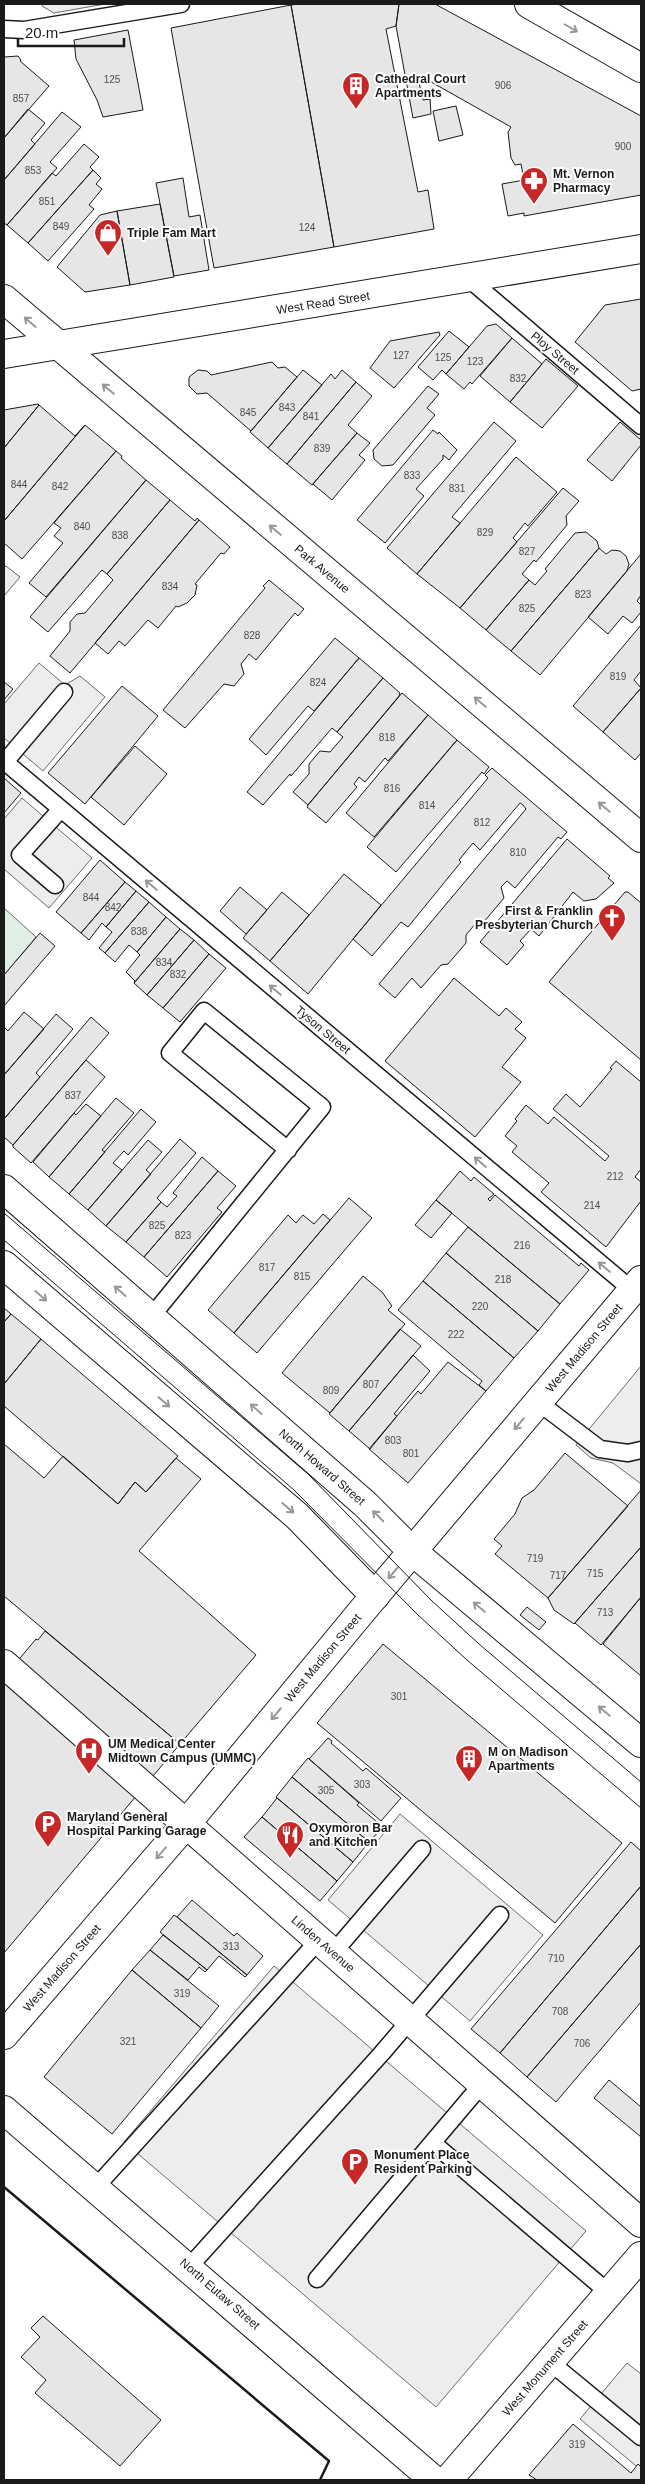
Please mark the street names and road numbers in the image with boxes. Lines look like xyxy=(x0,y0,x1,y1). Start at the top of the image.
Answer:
street label: West Read Street xyxy=(275,289,371,317)
street label: Ploy Street xyxy=(528,329,582,378)
street label: Park Avenue xyxy=(292,542,353,596)
street label: Tyson Street xyxy=(293,1003,354,1057)
street label: West Madison Street xyxy=(543,1300,626,1395)
street label: North Howard Street xyxy=(276,1426,368,1509)
street label: West Madison Street xyxy=(282,1610,365,1705)
street label: Linden Avenue xyxy=(289,1913,358,1975)
street label: West Madison Street xyxy=(20,1921,104,2015)
street label: North Eutaw Street xyxy=(177,2255,263,2333)
street label: West Monument Street xyxy=(500,2317,591,2419)

